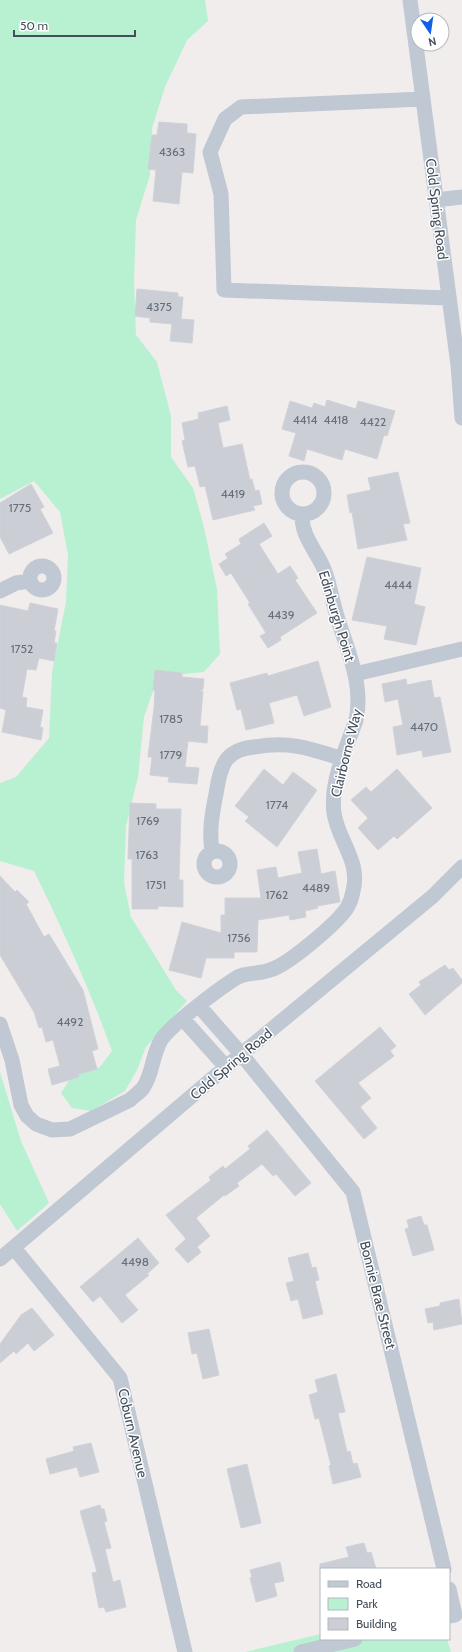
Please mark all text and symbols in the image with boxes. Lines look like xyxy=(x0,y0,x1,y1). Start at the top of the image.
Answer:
scale bar xyxy=(14,12,135,38)
north arrow xyxy=(410,12,450,52)
text: 50 m xyxy=(20,18,48,33)
text: N xyxy=(427,34,438,49)
house number: 4363 xyxy=(159,144,185,159)
street label: Cold Spring Road xyxy=(422,157,452,261)
house number: 4375 xyxy=(146,299,172,314)
house number: 4414 xyxy=(293,412,317,427)
house number: 4418 xyxy=(323,412,349,427)
house number: 4422 xyxy=(360,414,386,429)
house number: 4419 xyxy=(221,486,245,501)
house number: 1775 xyxy=(9,500,31,515)
street label: Edinburgh Point xyxy=(315,568,359,664)
house number: 4444 xyxy=(384,577,412,592)
house number: 4439 xyxy=(267,607,295,622)
house number: 1752 xyxy=(11,641,33,656)
street label: Clairborne Way xyxy=(326,707,366,799)
house number: 1785 xyxy=(159,711,183,726)
house number: 4470 xyxy=(410,719,438,734)
house number: 1779 xyxy=(160,747,183,762)
house number: 1774 xyxy=(266,797,288,812)
house number: 1769 xyxy=(136,813,160,828)
house number: 1763 xyxy=(136,847,158,862)
house number: 1751 xyxy=(146,877,166,892)
house number: 4489 xyxy=(302,880,330,895)
house number: 1762 xyxy=(266,887,288,902)
house number: 1756 xyxy=(227,930,251,945)
house number: 4492 xyxy=(57,1014,83,1029)
street label: Cold Spring Road xyxy=(186,1024,276,1104)
street label: Bonnie Brae Street xyxy=(356,1239,400,1351)
house number: 4498 xyxy=(121,1254,149,1269)
street label: Coburn Avenue xyxy=(114,1387,152,1479)
legend xyxy=(320,1568,450,1640)
text: Road xyxy=(356,1576,382,1591)
text: Park xyxy=(356,1596,378,1611)
text: Building xyxy=(356,1616,398,1631)

